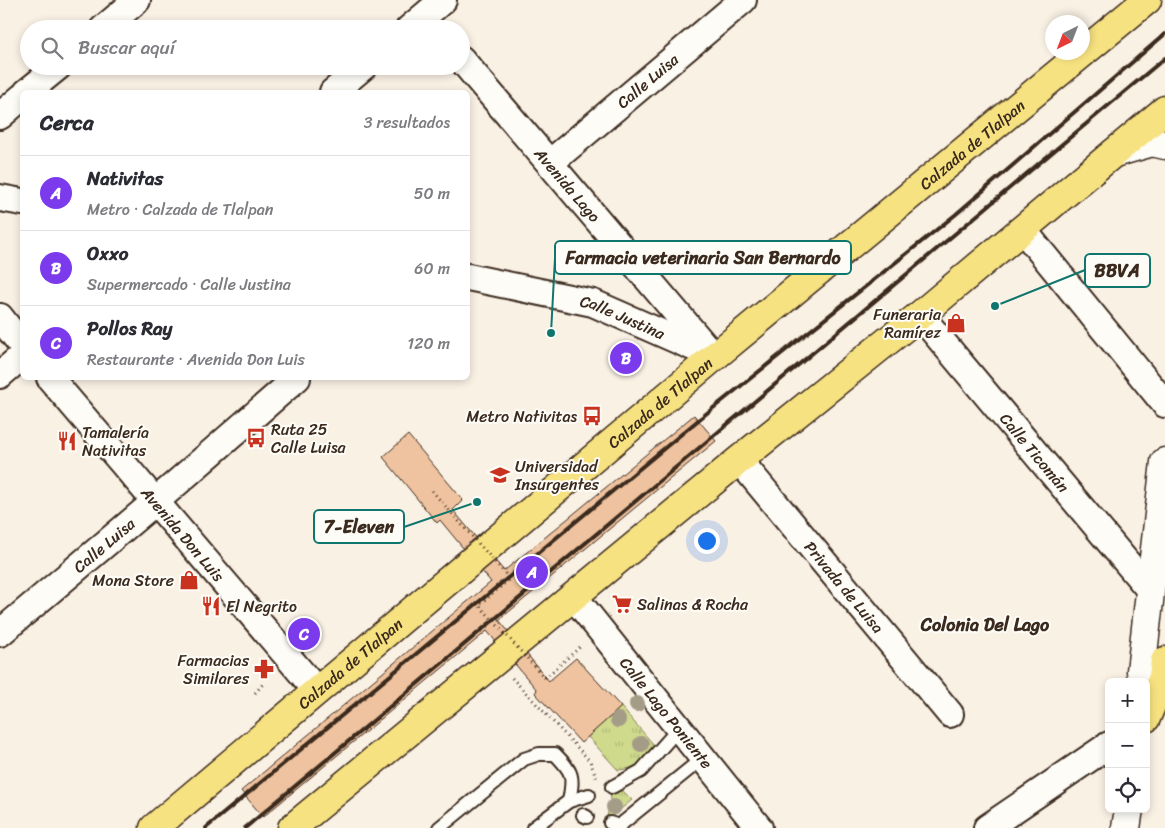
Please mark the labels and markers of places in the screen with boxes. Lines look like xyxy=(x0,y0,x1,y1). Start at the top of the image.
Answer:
callout: Farmacia veterinaria San Bernardo xyxy=(555,241,851,274)
callout: BBVA xyxy=(1085,254,1150,287)
place label: Funeraria Ramírez xyxy=(873,300,942,347)
shop icon: Funeraria Ramírez xyxy=(945,312,967,334)
pin: B xyxy=(610,339,642,377)
place label: Metro Nativitas xyxy=(466,402,577,431)
bus stop icon: Metro Nativitas xyxy=(581,405,603,427)
place label: Ruta 25 Calle Luisa xyxy=(271,415,346,462)
place label: Tamalería Nativitas xyxy=(82,418,149,465)
bus stop icon: Ruta 25 Calle Luisa xyxy=(245,427,267,449)
restaurant icon: Tamalería Nativitas xyxy=(56,430,78,452)
place label: Universidad Insurgentes xyxy=(514,452,600,499)
school or university icon: Universidad Insurgentes xyxy=(489,464,511,486)
callout: 7-Eleven xyxy=(314,510,404,543)
pin: A xyxy=(516,553,548,591)
place label: Mona Store xyxy=(92,566,174,595)
shop icon: Mona Store xyxy=(178,569,200,591)
place label: Salinas & Rocha xyxy=(637,590,749,619)
place label: El Negrito xyxy=(226,592,297,621)
supermarket icon: Salinas & Rocha xyxy=(611,593,633,615)
restaurant icon: El Negrito xyxy=(200,595,222,617)
pin: C xyxy=(288,615,320,653)
place label: Farmacias Similares xyxy=(178,646,250,693)
pharmacy icon: Farmacias Similares xyxy=(253,658,275,680)

